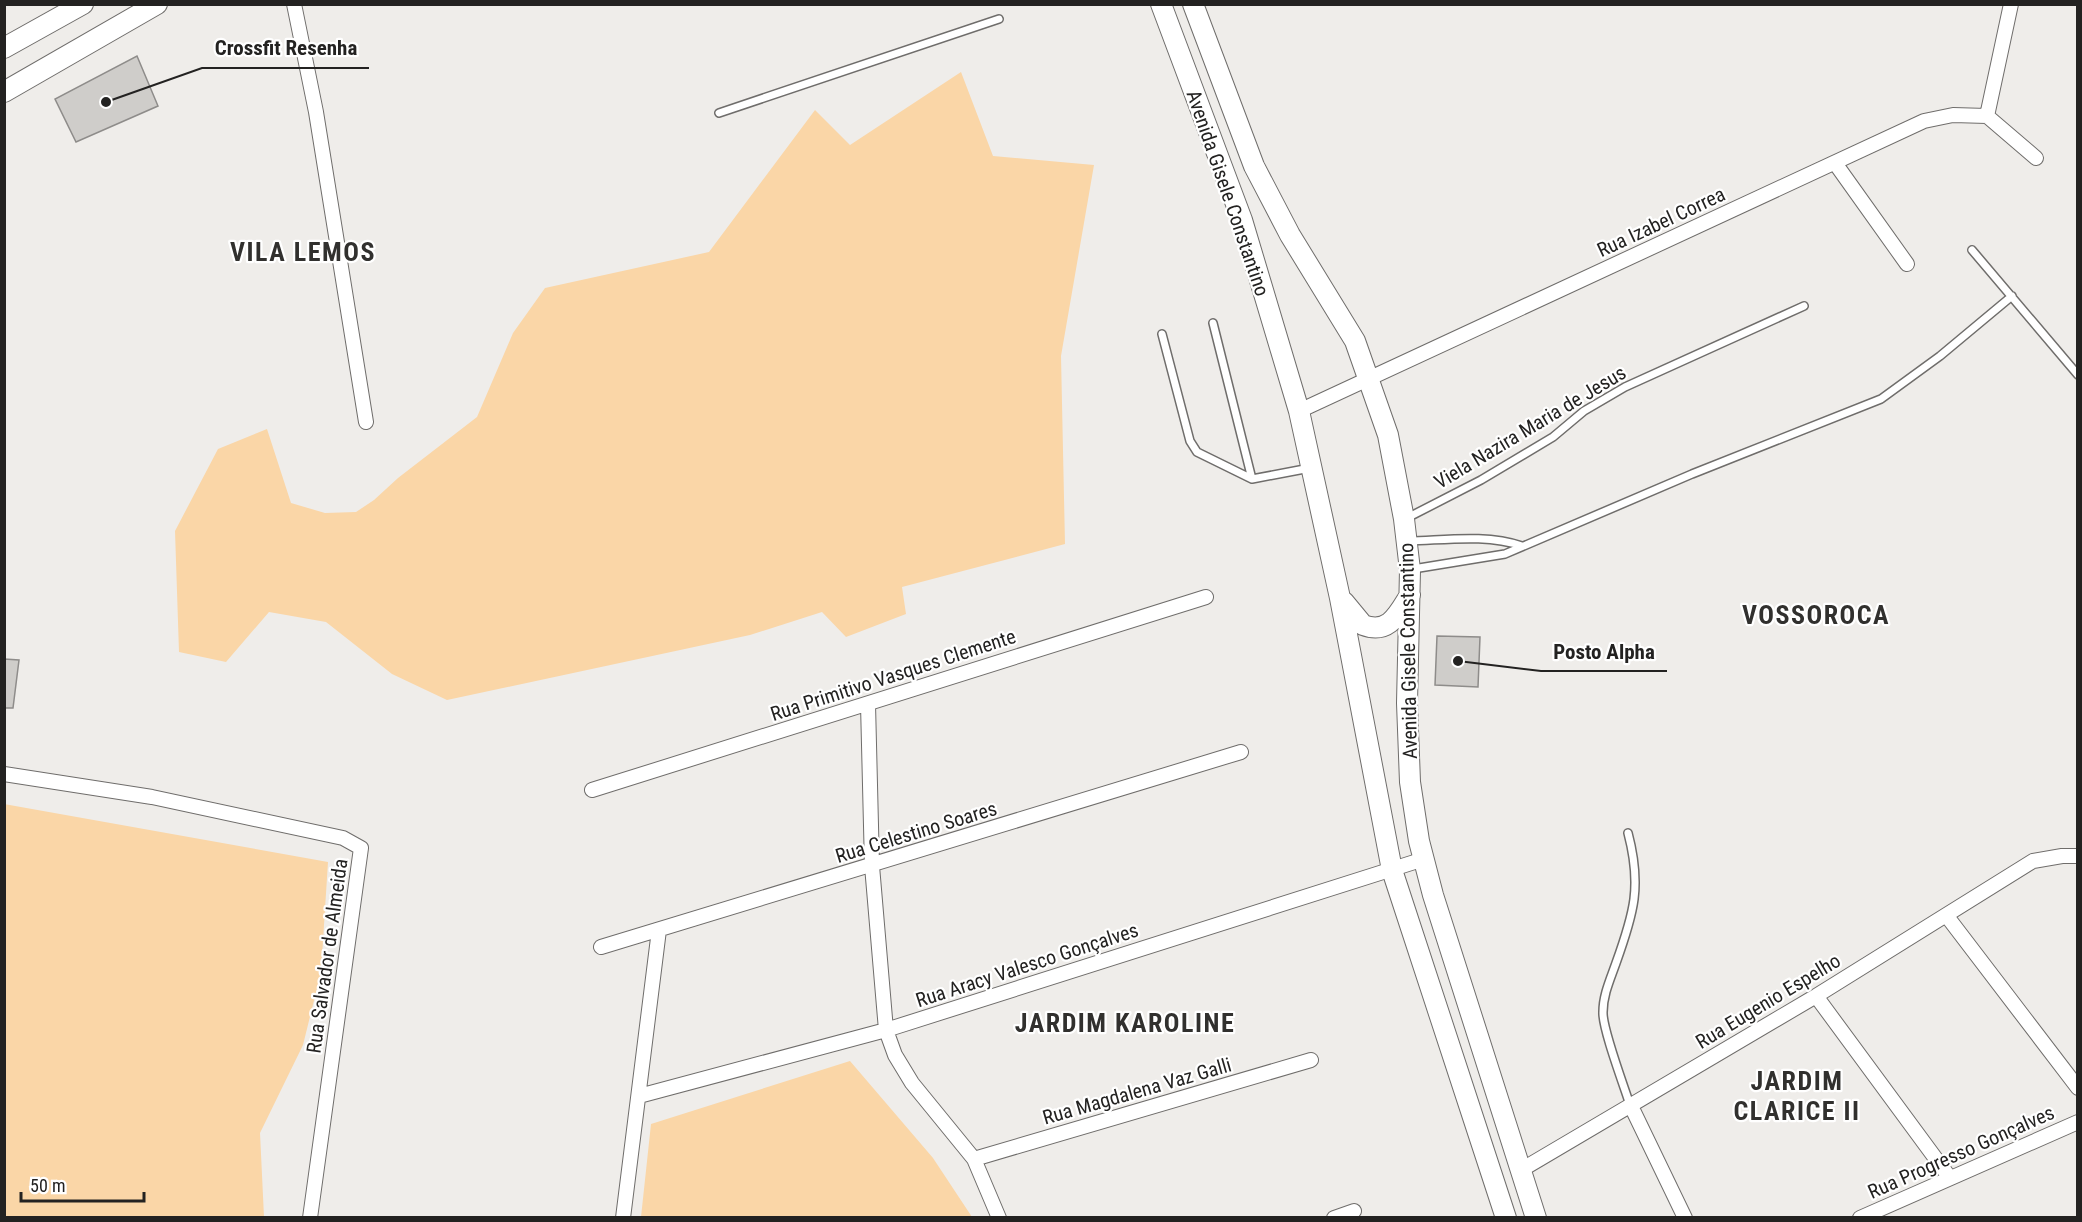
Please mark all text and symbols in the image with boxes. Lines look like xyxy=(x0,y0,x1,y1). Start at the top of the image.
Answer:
callout: Crossfit Resenha xyxy=(202,29,369,68)
text: Crossfit Resenha xyxy=(215,36,357,60)
street label: Avenida Gisele Constantino xyxy=(1181,87,1275,299)
street label: Rua Izabel Correa xyxy=(1593,182,1729,262)
district label: VILA LEMOS xyxy=(230,237,376,267)
street label: Viela Nazira Maria de Jesus xyxy=(1430,360,1630,494)
street label: Avenida Gisele Constantino xyxy=(1394,543,1422,759)
district label: VOSSOROCA xyxy=(1742,600,1890,630)
street label: Rua Primitivo Vasques Clemente xyxy=(767,624,1019,726)
callout: Posto Alpha xyxy=(1541,632,1667,671)
text: Posto Alpha xyxy=(1553,640,1655,664)
street label: Rua Celestino Soares xyxy=(832,796,1000,868)
street label: Rua Salvador de Almeida xyxy=(301,857,353,1055)
street label: Rua Aracy Valesco Gonçalves xyxy=(913,918,1141,1012)
street label: Rua Eugenio Espelho xyxy=(1691,948,1845,1054)
district label: JARDIM KAROLINE xyxy=(1015,1008,1235,1038)
street label: Rua Magdalena Vaz Galli xyxy=(1040,1053,1234,1129)
district label: JARDIM CLARICE II xyxy=(1733,1066,1861,1126)
street label: Rua Progresso Gonçalves xyxy=(1864,1100,2058,1204)
scale bar xyxy=(21,1165,144,1203)
text: 50 m xyxy=(30,1175,65,1196)

